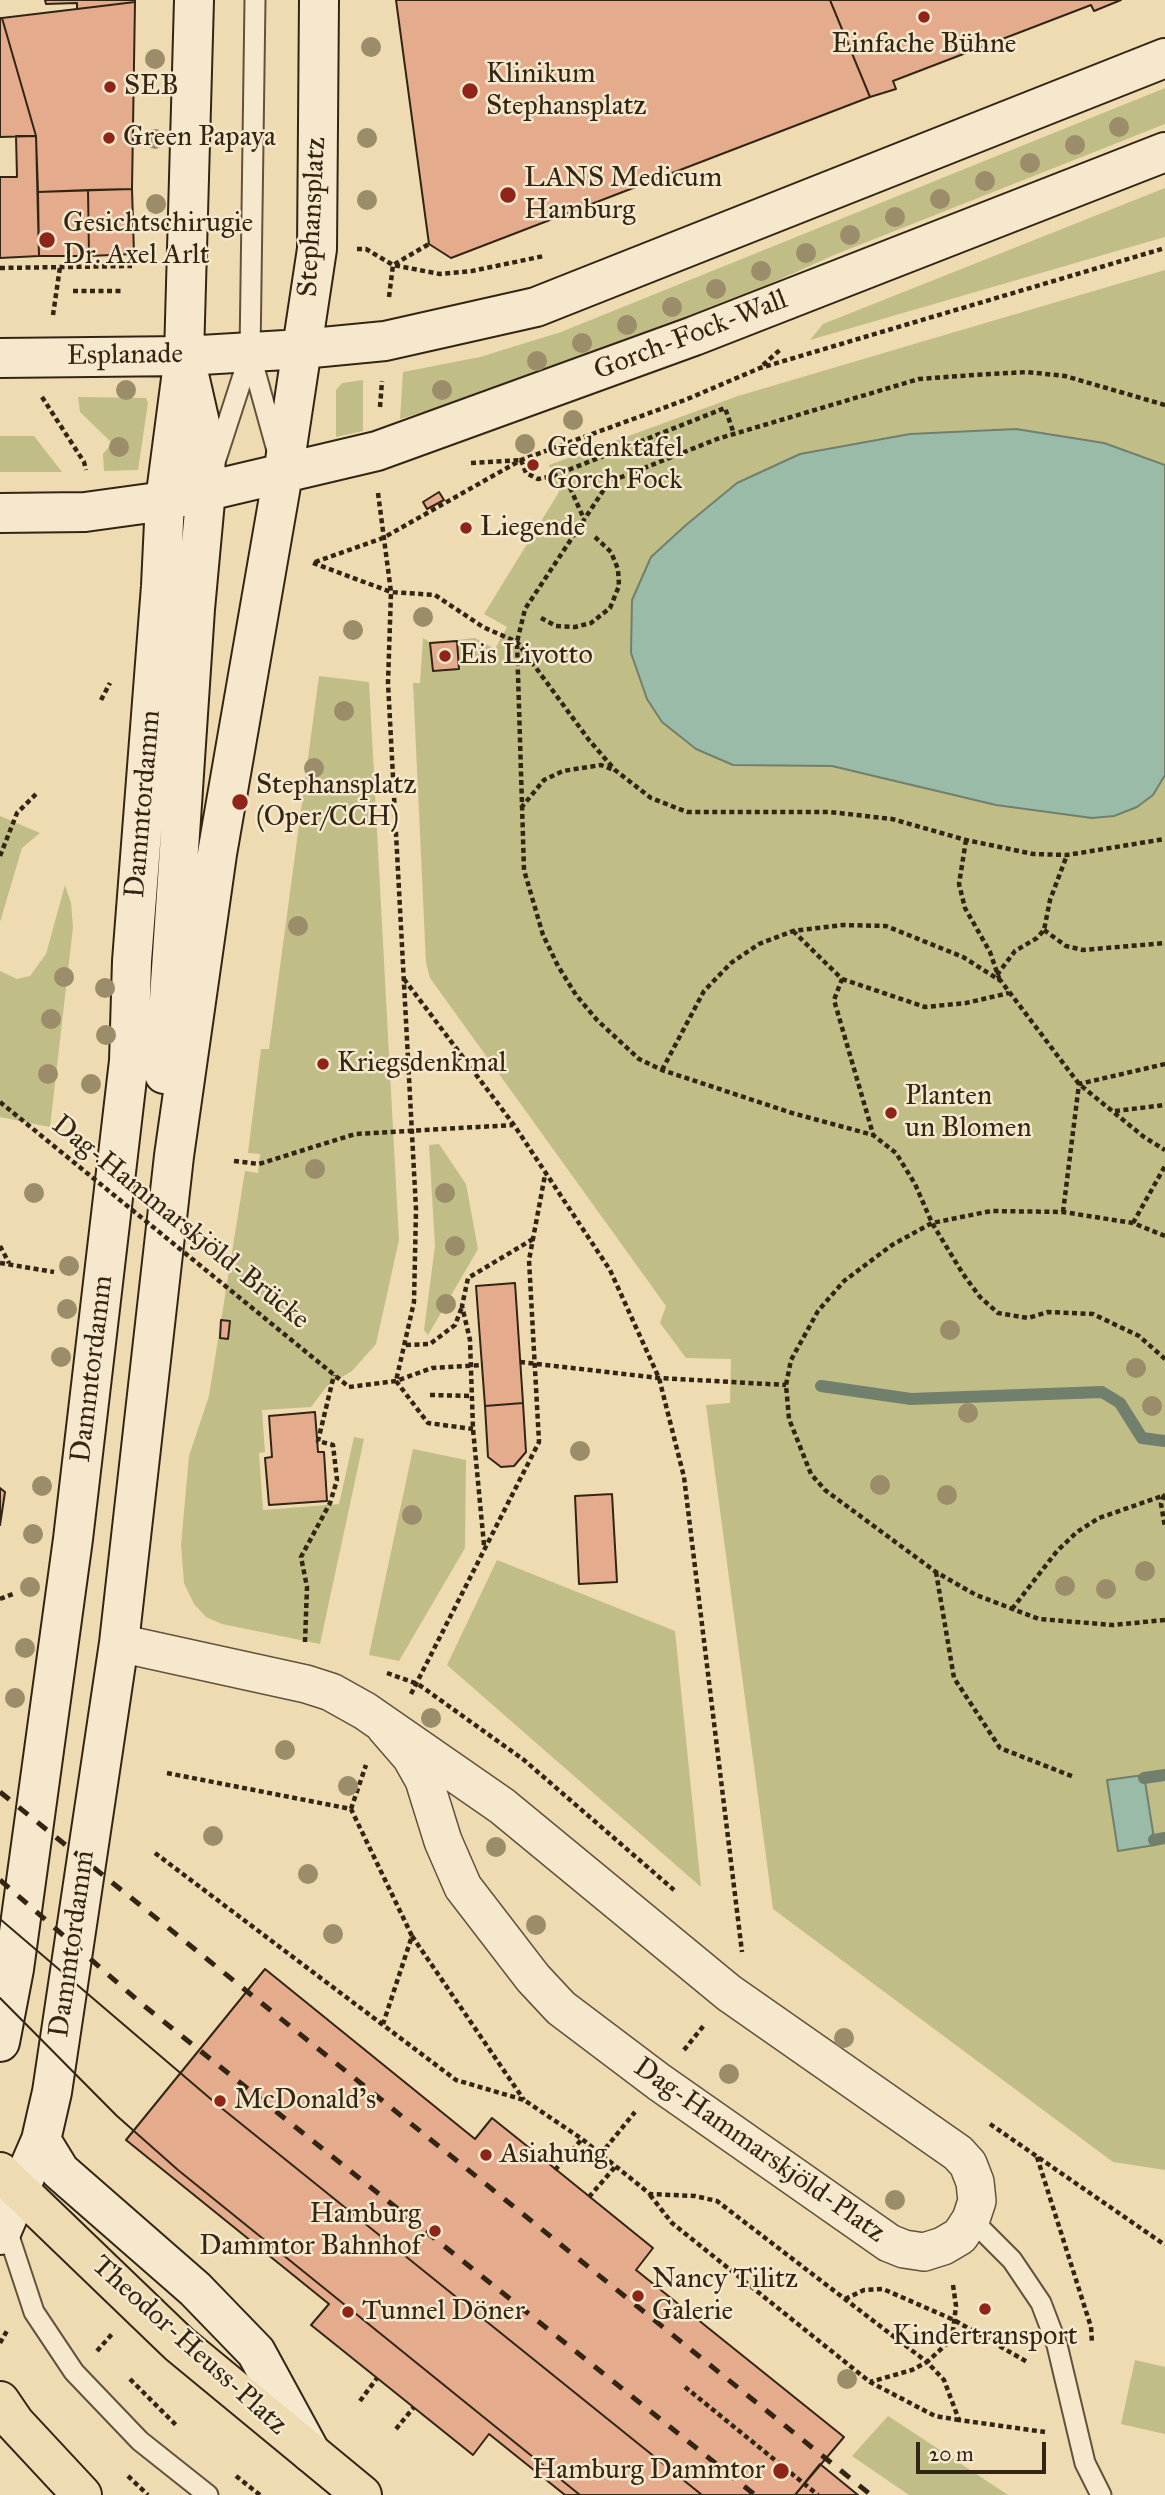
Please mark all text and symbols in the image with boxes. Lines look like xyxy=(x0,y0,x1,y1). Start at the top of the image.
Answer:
marker: Einfache Bühne xyxy=(916,9,932,25)
place label: Einfache Bühne xyxy=(832,28,1016,62)
place label: Klinikum Stephansplatz xyxy=(486,58,646,124)
place label: SEB xyxy=(124,70,179,104)
marker: SEB xyxy=(102,79,118,95)
marker: Klinikum Stephansplatz xyxy=(460,81,480,101)
place label: Green Papaya xyxy=(123,121,276,155)
marker: Green Papaya xyxy=(101,130,117,146)
street label: Stephansplatz xyxy=(292,136,334,298)
place label: LANS Medicum Hamburg xyxy=(524,162,722,228)
marker: LANS Medicum Hamburg xyxy=(498,185,518,205)
place label: Gesichtschirugie Dr. Axel Arlt xyxy=(63,207,253,273)
marker: Gesichtschirugie Dr. Axel Arlt xyxy=(37,230,57,250)
street label: Gorch-Fock-Wall xyxy=(590,284,792,388)
street label: Esplanade xyxy=(67,338,183,374)
place label: Gedenktafel Gorch Fock xyxy=(547,432,683,498)
marker: Gedenktafel Gorch Fock xyxy=(525,457,541,473)
place label: Liegende xyxy=(480,511,586,545)
marker: Liegende xyxy=(458,520,474,536)
place label: Eis Livotto xyxy=(459,639,593,673)
marker: Eis Livotto xyxy=(437,648,453,664)
street label: Dammtordamm xyxy=(119,709,169,899)
place label: Stephansplatz (Oper/CCH) xyxy=(256,769,416,835)
marker: Stephansplatz (Oper/CCH) xyxy=(230,792,250,812)
place label: Kriegsdenkmal xyxy=(337,1047,507,1081)
marker: Kriegsdenkmal xyxy=(315,1056,331,1072)
place label: Planten un Blomen xyxy=(905,1080,1032,1146)
marker: Planten un Blomen xyxy=(883,1105,899,1121)
street label: Dag-Hammarskjöld-Brücke xyxy=(45,1109,315,1337)
street label: Dammtordamm xyxy=(65,1274,121,1464)
street label: Dammtordamm xyxy=(43,1848,103,2040)
street label: Dag-Hammarskjöld-Platz xyxy=(627,2051,891,2251)
place label: McDonald's xyxy=(234,2084,376,2118)
marker: McDonald's xyxy=(212,2093,228,2109)
place label: Asiahung xyxy=(500,2138,607,2172)
marker: Asiahung xyxy=(478,2147,494,2163)
place label: Hamburg Dammtor Bahnhof xyxy=(199,2198,421,2264)
marker: Hamburg Dammtor Bahnhof xyxy=(427,2223,443,2239)
street label: Theodor-Heuss-Platz xyxy=(84,2249,294,2443)
place label: Nancy Tilitz Galerie xyxy=(652,2263,798,2329)
marker: Nancy Tilitz Galerie xyxy=(630,2288,646,2304)
place label: Tunnel Döner xyxy=(362,2295,525,2329)
marker: Kindertransport xyxy=(977,2301,993,2317)
marker: Tunnel Döner xyxy=(340,2304,356,2320)
place label: Kindertransport xyxy=(892,2320,1078,2354)
scale bar xyxy=(920,2428,1050,2472)
text: 20 m xyxy=(929,2441,974,2467)
place label: Hamburg Dammtor xyxy=(532,2454,765,2488)
marker: Hamburg Dammtor xyxy=(771,2461,791,2481)

